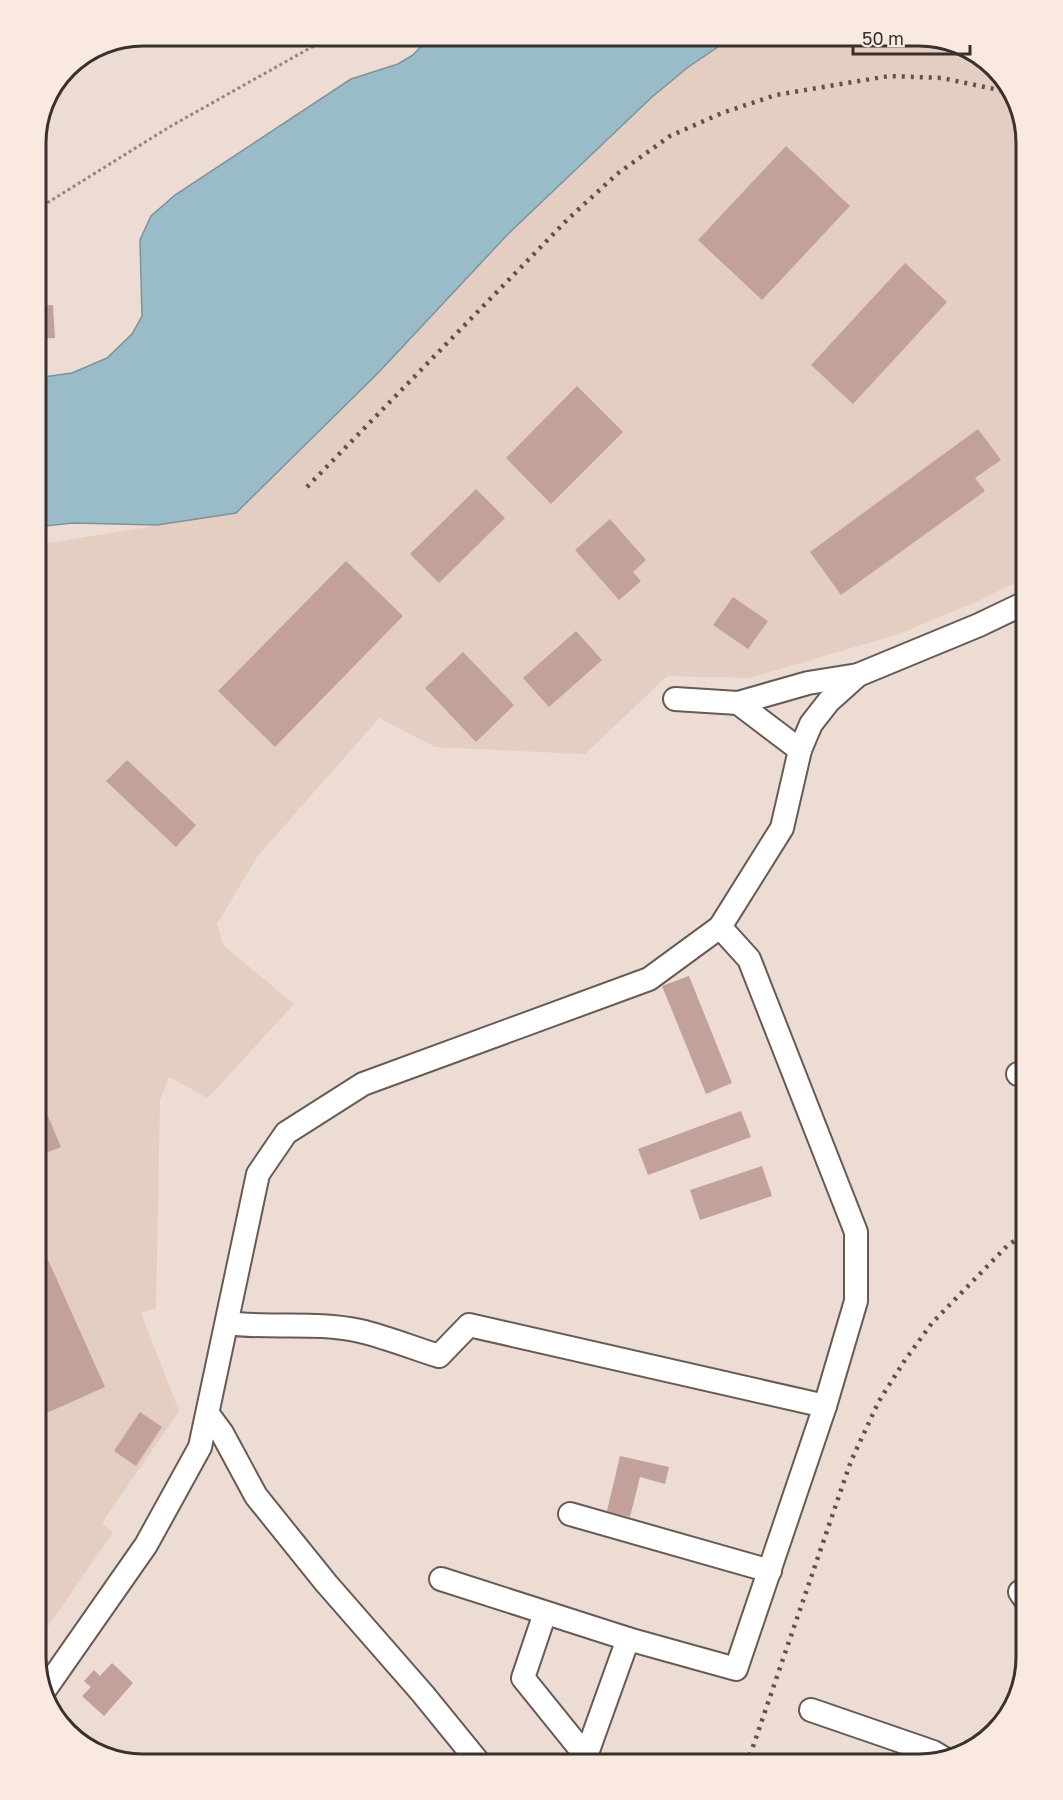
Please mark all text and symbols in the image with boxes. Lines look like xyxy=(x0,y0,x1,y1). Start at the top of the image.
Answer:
scale bar xyxy=(853,18,970,56)
text: 50 m xyxy=(862,27,904,49)

